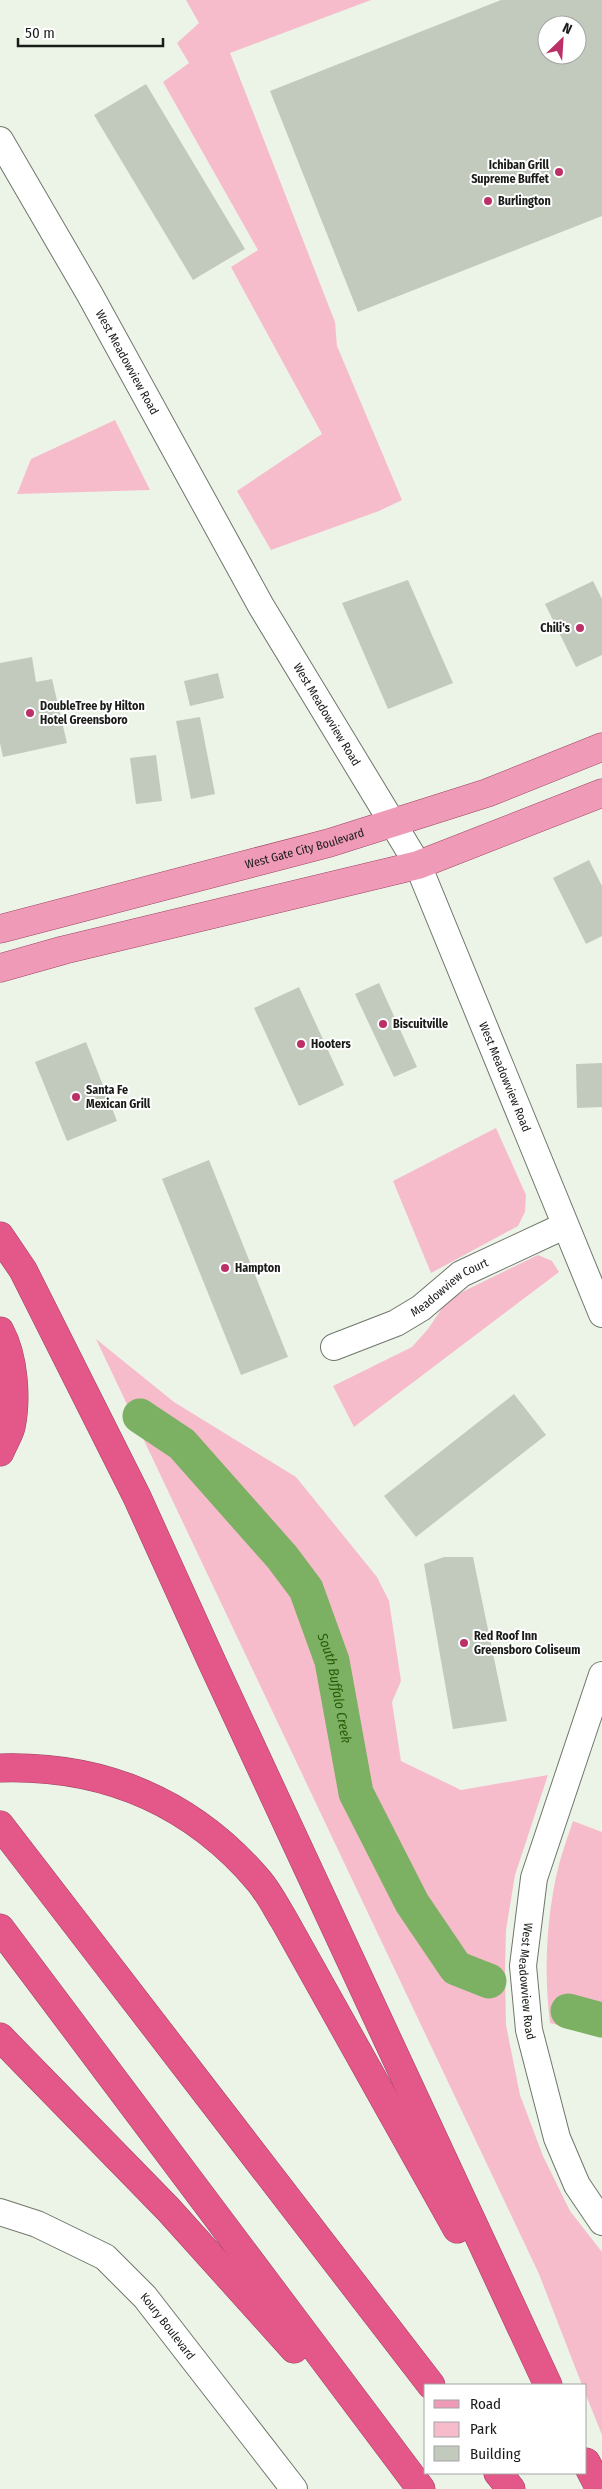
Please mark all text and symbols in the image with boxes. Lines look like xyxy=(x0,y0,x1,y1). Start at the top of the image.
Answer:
scale bar xyxy=(18,15,162,47)
north arrow xyxy=(537,15,587,65)
text: N xyxy=(560,19,575,38)
text: 50 m xyxy=(25,24,55,42)
place label: Ichiban Grill Supreme Buffet xyxy=(471,158,550,186)
marker: Ichiban Grill Supreme Buffet xyxy=(553,166,565,178)
place label: Burlington xyxy=(498,194,551,208)
marker: Burlington xyxy=(482,195,494,207)
street label: West Meadowview Road xyxy=(93,307,161,417)
place label: Chili's xyxy=(540,621,571,635)
marker: Chili's xyxy=(574,622,586,634)
street label: West Meadowview Road xyxy=(290,661,363,768)
place label: DoubleTree by Hilton Hotel Greensboro xyxy=(40,699,145,727)
marker: DoubleTree by Hilton Hotel Greensboro xyxy=(24,707,36,719)
street label: West Gate City Boulevard xyxy=(244,825,366,872)
place label: Biscuitville xyxy=(393,1017,448,1031)
marker: Biscuitville xyxy=(377,1018,389,1030)
street label: West Meadowview Road xyxy=(476,1020,534,1134)
place label: Hooters xyxy=(311,1037,351,1051)
marker: Hooters xyxy=(295,1038,307,1050)
place label: Santa Fe Mexican Grill xyxy=(86,1083,151,1111)
marker: Santa Fe Mexican Grill xyxy=(70,1091,82,1103)
street label: Meadowview Court xyxy=(408,1255,490,1320)
place label: Hampton xyxy=(235,1261,281,1275)
marker: Hampton xyxy=(219,1262,231,1274)
place label: Red Roof Inn Greensboro Coliseum xyxy=(474,1629,580,1657)
water label: South Buffalo Creek xyxy=(313,1630,355,1745)
marker: Red Roof Inn Greensboro Coliseum xyxy=(458,1637,470,1649)
street label: West Meadowview Road xyxy=(516,1922,538,2041)
street label: Koury Boulevard xyxy=(138,2290,198,2362)
legend xyxy=(424,2384,587,2474)
text: Road xyxy=(470,2395,501,2413)
text: Park xyxy=(470,2420,497,2438)
text: Building xyxy=(470,2445,521,2463)

